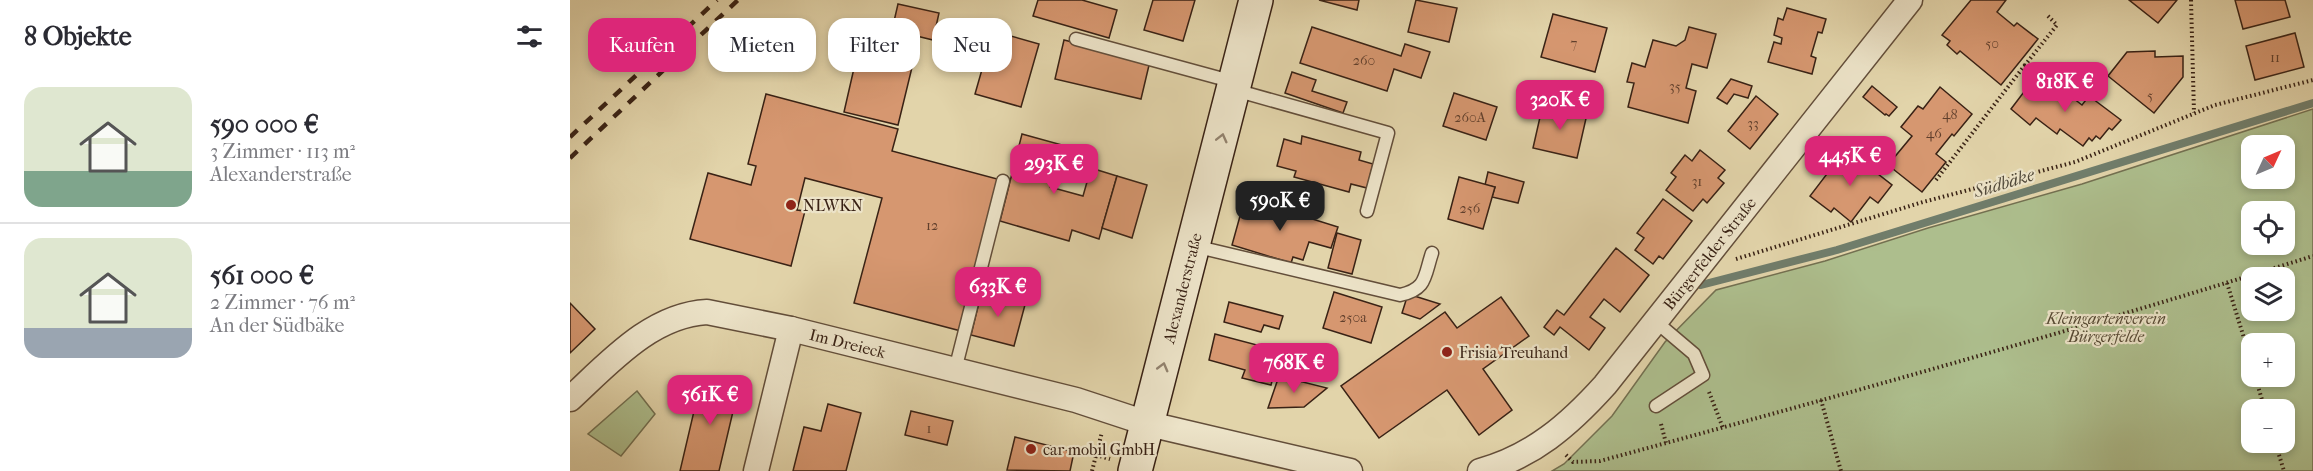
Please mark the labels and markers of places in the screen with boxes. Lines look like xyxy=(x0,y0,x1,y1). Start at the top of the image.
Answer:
pin: 818K € xyxy=(2016,62,2114,113)
pin: 320K € xyxy=(1511,80,1609,131)
pin: 445K € xyxy=(1801,136,1899,187)
pin: 293K € xyxy=(1005,144,1103,195)
pin: 590K € xyxy=(1231,181,1329,232)
place label: NLWKN xyxy=(803,196,863,215)
marker: NLWKN xyxy=(784,198,798,212)
pin: 633K € xyxy=(949,267,1047,318)
pin: 768K € xyxy=(1245,343,1343,394)
place label: Frisia Treuhand xyxy=(1459,343,1568,362)
marker: Frisia Treuhand xyxy=(1440,345,1454,359)
pin: 561K € xyxy=(661,375,759,426)
place label: car mobil GmbH xyxy=(1043,440,1156,459)
marker: car mobil GmbH xyxy=(1024,442,1038,456)

